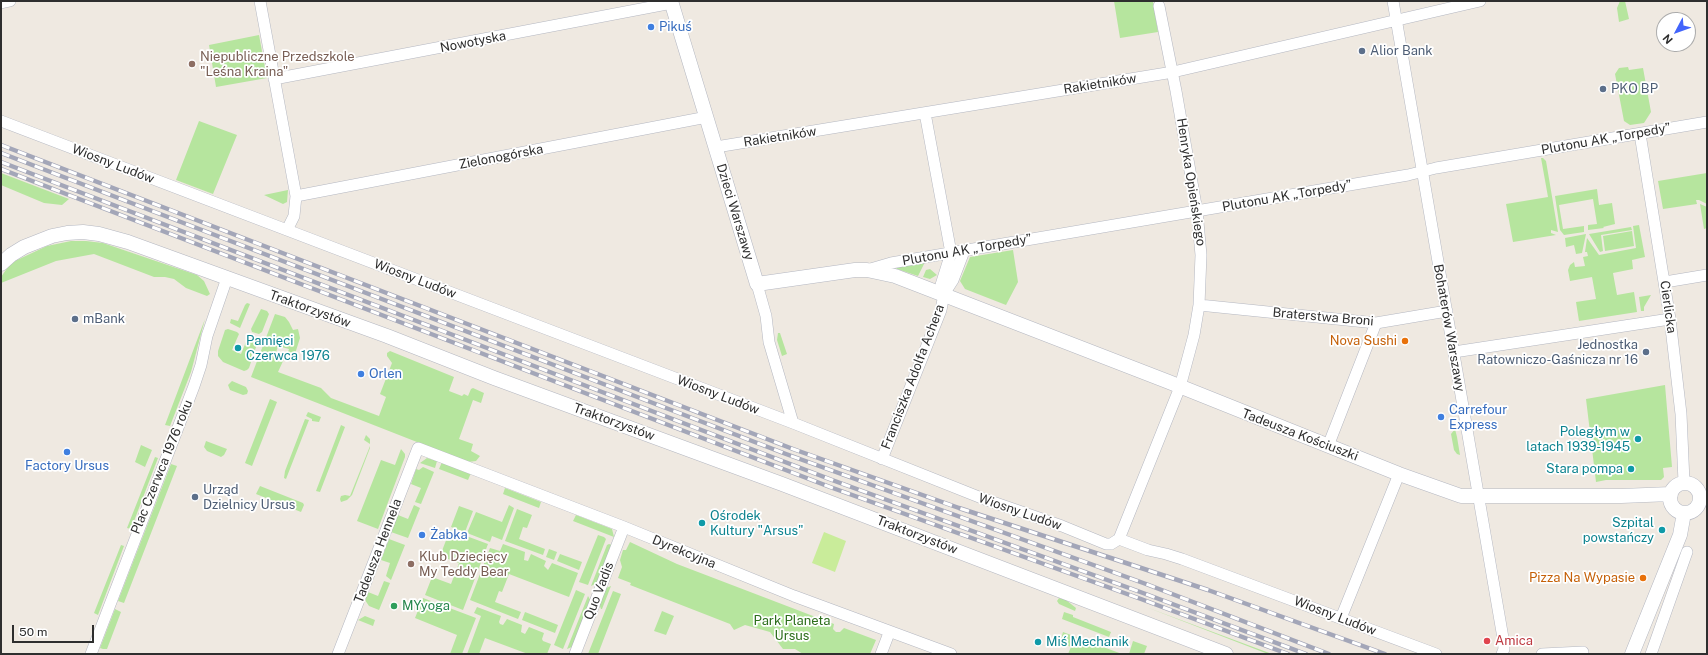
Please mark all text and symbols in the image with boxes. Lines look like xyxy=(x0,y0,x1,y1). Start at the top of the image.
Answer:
north arrow xyxy=(1656,12,1696,52)
place label: Pikuś xyxy=(659,19,692,35)
marker: Pikuś xyxy=(646,22,656,32)
street label: Nowotyska xyxy=(439,28,507,56)
text: N xyxy=(1660,32,1675,46)
place label: Alior Bank xyxy=(1370,43,1433,59)
marker: Alior Bank xyxy=(1357,46,1367,56)
place label: Niepubliczne Przedszkole "Leśna Kraina" xyxy=(200,49,355,80)
marker: Niepubliczne Przedszkole "Leśna Kraina" xyxy=(187,59,197,69)
street label: Rakietników xyxy=(1062,71,1138,97)
place label: PKO BP xyxy=(1611,81,1658,97)
marker: PKO BP xyxy=(1598,84,1608,94)
street label: Henryka Opieńskiego xyxy=(1173,117,1209,247)
street label: Plutonu AK „Torpedy” xyxy=(1540,120,1672,158)
street label: Rakietników xyxy=(742,124,818,150)
street label: Wiosny Ludów xyxy=(70,141,156,187)
street label: Zielonogórska xyxy=(458,141,544,173)
street label: Dzieci Warszawy xyxy=(713,162,757,262)
street label: Plutonu AK „Torpedy” xyxy=(1221,177,1353,215)
street label: Plutonu AK „Torpedy” xyxy=(901,231,1033,269)
street label: Wiosny Ludów xyxy=(372,256,458,302)
street label: Bohaterów Warszawy xyxy=(1430,263,1468,393)
street label: Cierlicka xyxy=(1657,280,1679,334)
street label: Traktorzystów xyxy=(267,287,353,331)
street label: Franciszka Adolfa Achera xyxy=(878,302,948,452)
street label: Braterstwa Broni xyxy=(1272,305,1374,329)
place label: mBank xyxy=(83,311,125,327)
marker: mBank xyxy=(70,314,80,324)
place label: Pamięci Czerwca 1976 xyxy=(246,333,330,364)
place label: Nova Sushi xyxy=(1330,333,1397,349)
marker: Nova Sushi xyxy=(1400,336,1410,346)
place label: Jednostka Ratowniczo-Gaśnicza nr 16 xyxy=(1477,337,1638,368)
marker: Pamięci Czerwca 1976 xyxy=(233,343,243,353)
marker: Jednostka Ratowniczo-Gaśnicza nr 16 xyxy=(1641,347,1651,357)
place label: Orlen xyxy=(369,366,402,382)
marker: Orlen xyxy=(356,369,366,379)
street label: Wiosny Ludów xyxy=(675,372,761,418)
street label: Plac Czerwca 1976 roku xyxy=(128,397,196,537)
street label: Traktorzystów xyxy=(571,400,657,444)
place label: Carrefour Express xyxy=(1449,402,1507,433)
street label: Tadeusza Kościuszki xyxy=(1240,406,1360,464)
marker: Carrefour Express xyxy=(1436,412,1446,422)
place label: Poległym w latach 1939-1945 xyxy=(1526,424,1630,455)
marker: Poległym w latach 1939-1945 xyxy=(1633,434,1643,444)
marker: Factory Ursus xyxy=(62,447,72,457)
place label: Factory Ursus xyxy=(25,458,109,474)
place label: Stara pompa xyxy=(1546,461,1623,477)
marker: Stara pompa xyxy=(1626,464,1636,474)
place label: Urząd Dzielnicy Ursus xyxy=(203,482,295,513)
street label: Wiosny Ludów xyxy=(976,490,1064,534)
marker: Urząd Dzielnicy Ursus xyxy=(190,492,200,502)
street label: Tadeusza Hennela xyxy=(351,497,405,605)
place label: Ośrodek Kultury "Arsus" xyxy=(710,508,803,539)
street label: Traktorzystów xyxy=(874,512,960,558)
place label: Szpital powstańczy xyxy=(1583,515,1654,546)
marker: Ośrodek Kultury "Arsus" xyxy=(697,518,707,528)
marker: Szpital powstańczy xyxy=(1657,525,1667,535)
place label: Żabka xyxy=(430,527,468,543)
marker: Żabka xyxy=(417,530,427,540)
street label: Dyrekcyjna xyxy=(650,532,718,572)
place label: Klub Dziecięcy My Teddy Bear xyxy=(419,549,509,580)
marker: Klub Dziecięcy My Teddy Bear xyxy=(406,559,416,569)
street label: Quo Vadis xyxy=(581,560,617,622)
place label: Pizza Na Wypasie xyxy=(1529,570,1635,586)
marker: Pizza Na Wypasie xyxy=(1638,573,1648,583)
street label: Wiosny Ludów xyxy=(1292,593,1378,639)
place label: MYyoga xyxy=(402,598,450,614)
marker: MYyoga xyxy=(389,601,399,611)
park label: Park Planeta Ursus xyxy=(754,613,830,644)
scale bar xyxy=(14,617,96,643)
text: 50 m xyxy=(19,625,47,639)
place label: Amica xyxy=(1495,633,1533,649)
place label: Miś Mechanik xyxy=(1046,634,1129,650)
marker: Amica xyxy=(1482,636,1492,646)
marker: Miś Mechanik xyxy=(1033,637,1043,647)

